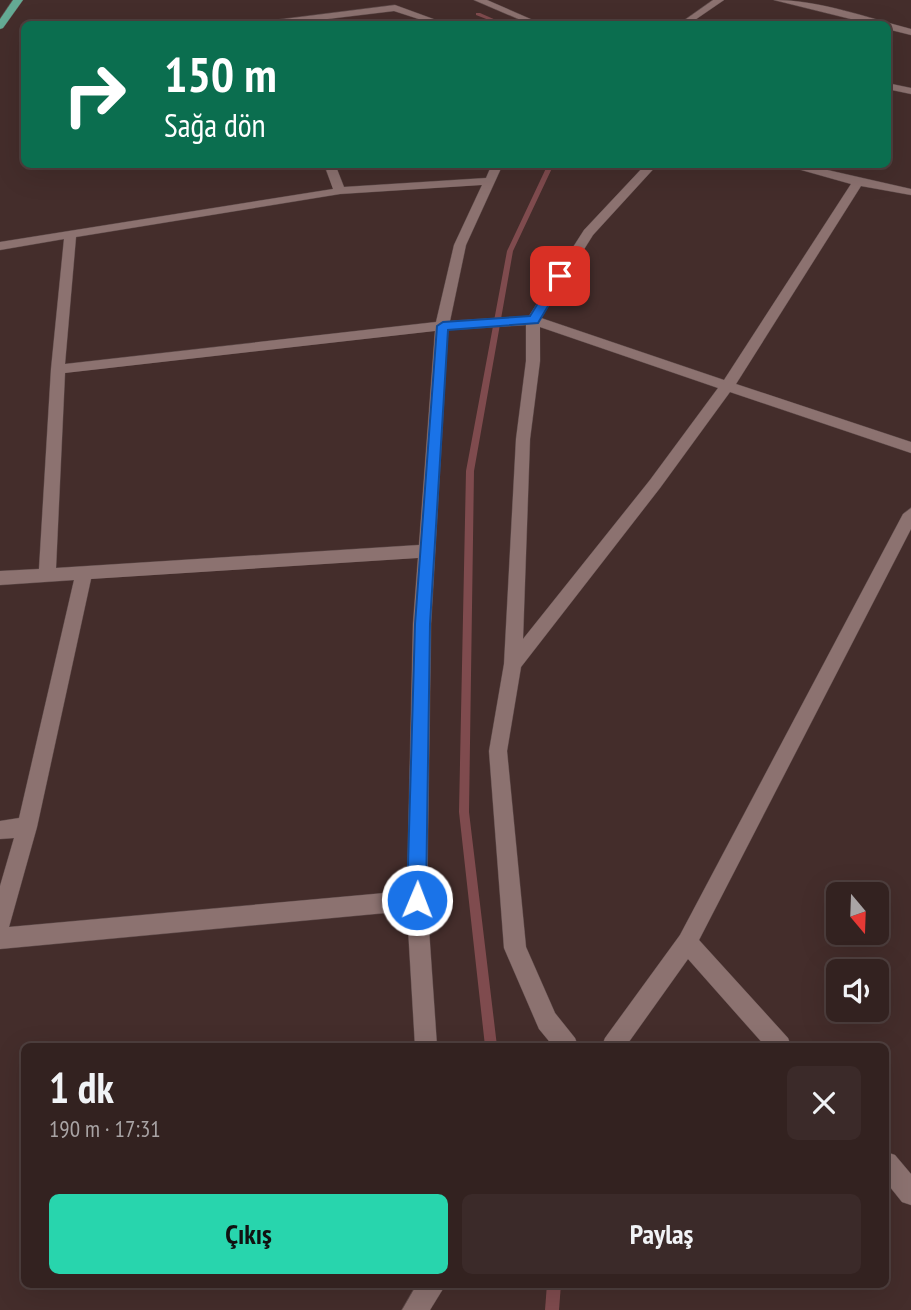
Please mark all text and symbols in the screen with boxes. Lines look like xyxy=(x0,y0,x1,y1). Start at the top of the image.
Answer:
text: 150 m xyxy=(164,42,277,106)
icon: right xyxy=(49,49,140,140)
text: Sağa dön xyxy=(164,104,266,146)
pin xyxy=(530,246,590,306)
icon: arrive xyxy=(541,257,579,295)
position arrow xyxy=(380,863,454,937)
north arrow xyxy=(826,882,889,945)
map controls xyxy=(826,882,889,1022)
button: sound xyxy=(826,959,889,1022)
text: 1 dk xyxy=(49,1060,114,1115)
button: close xyxy=(787,1066,861,1140)
text: 190 m · 17:31 xyxy=(49,1114,161,1143)
button: Çıkış xyxy=(49,1194,448,1274)
button: Paylaş xyxy=(462,1194,861,1274)

